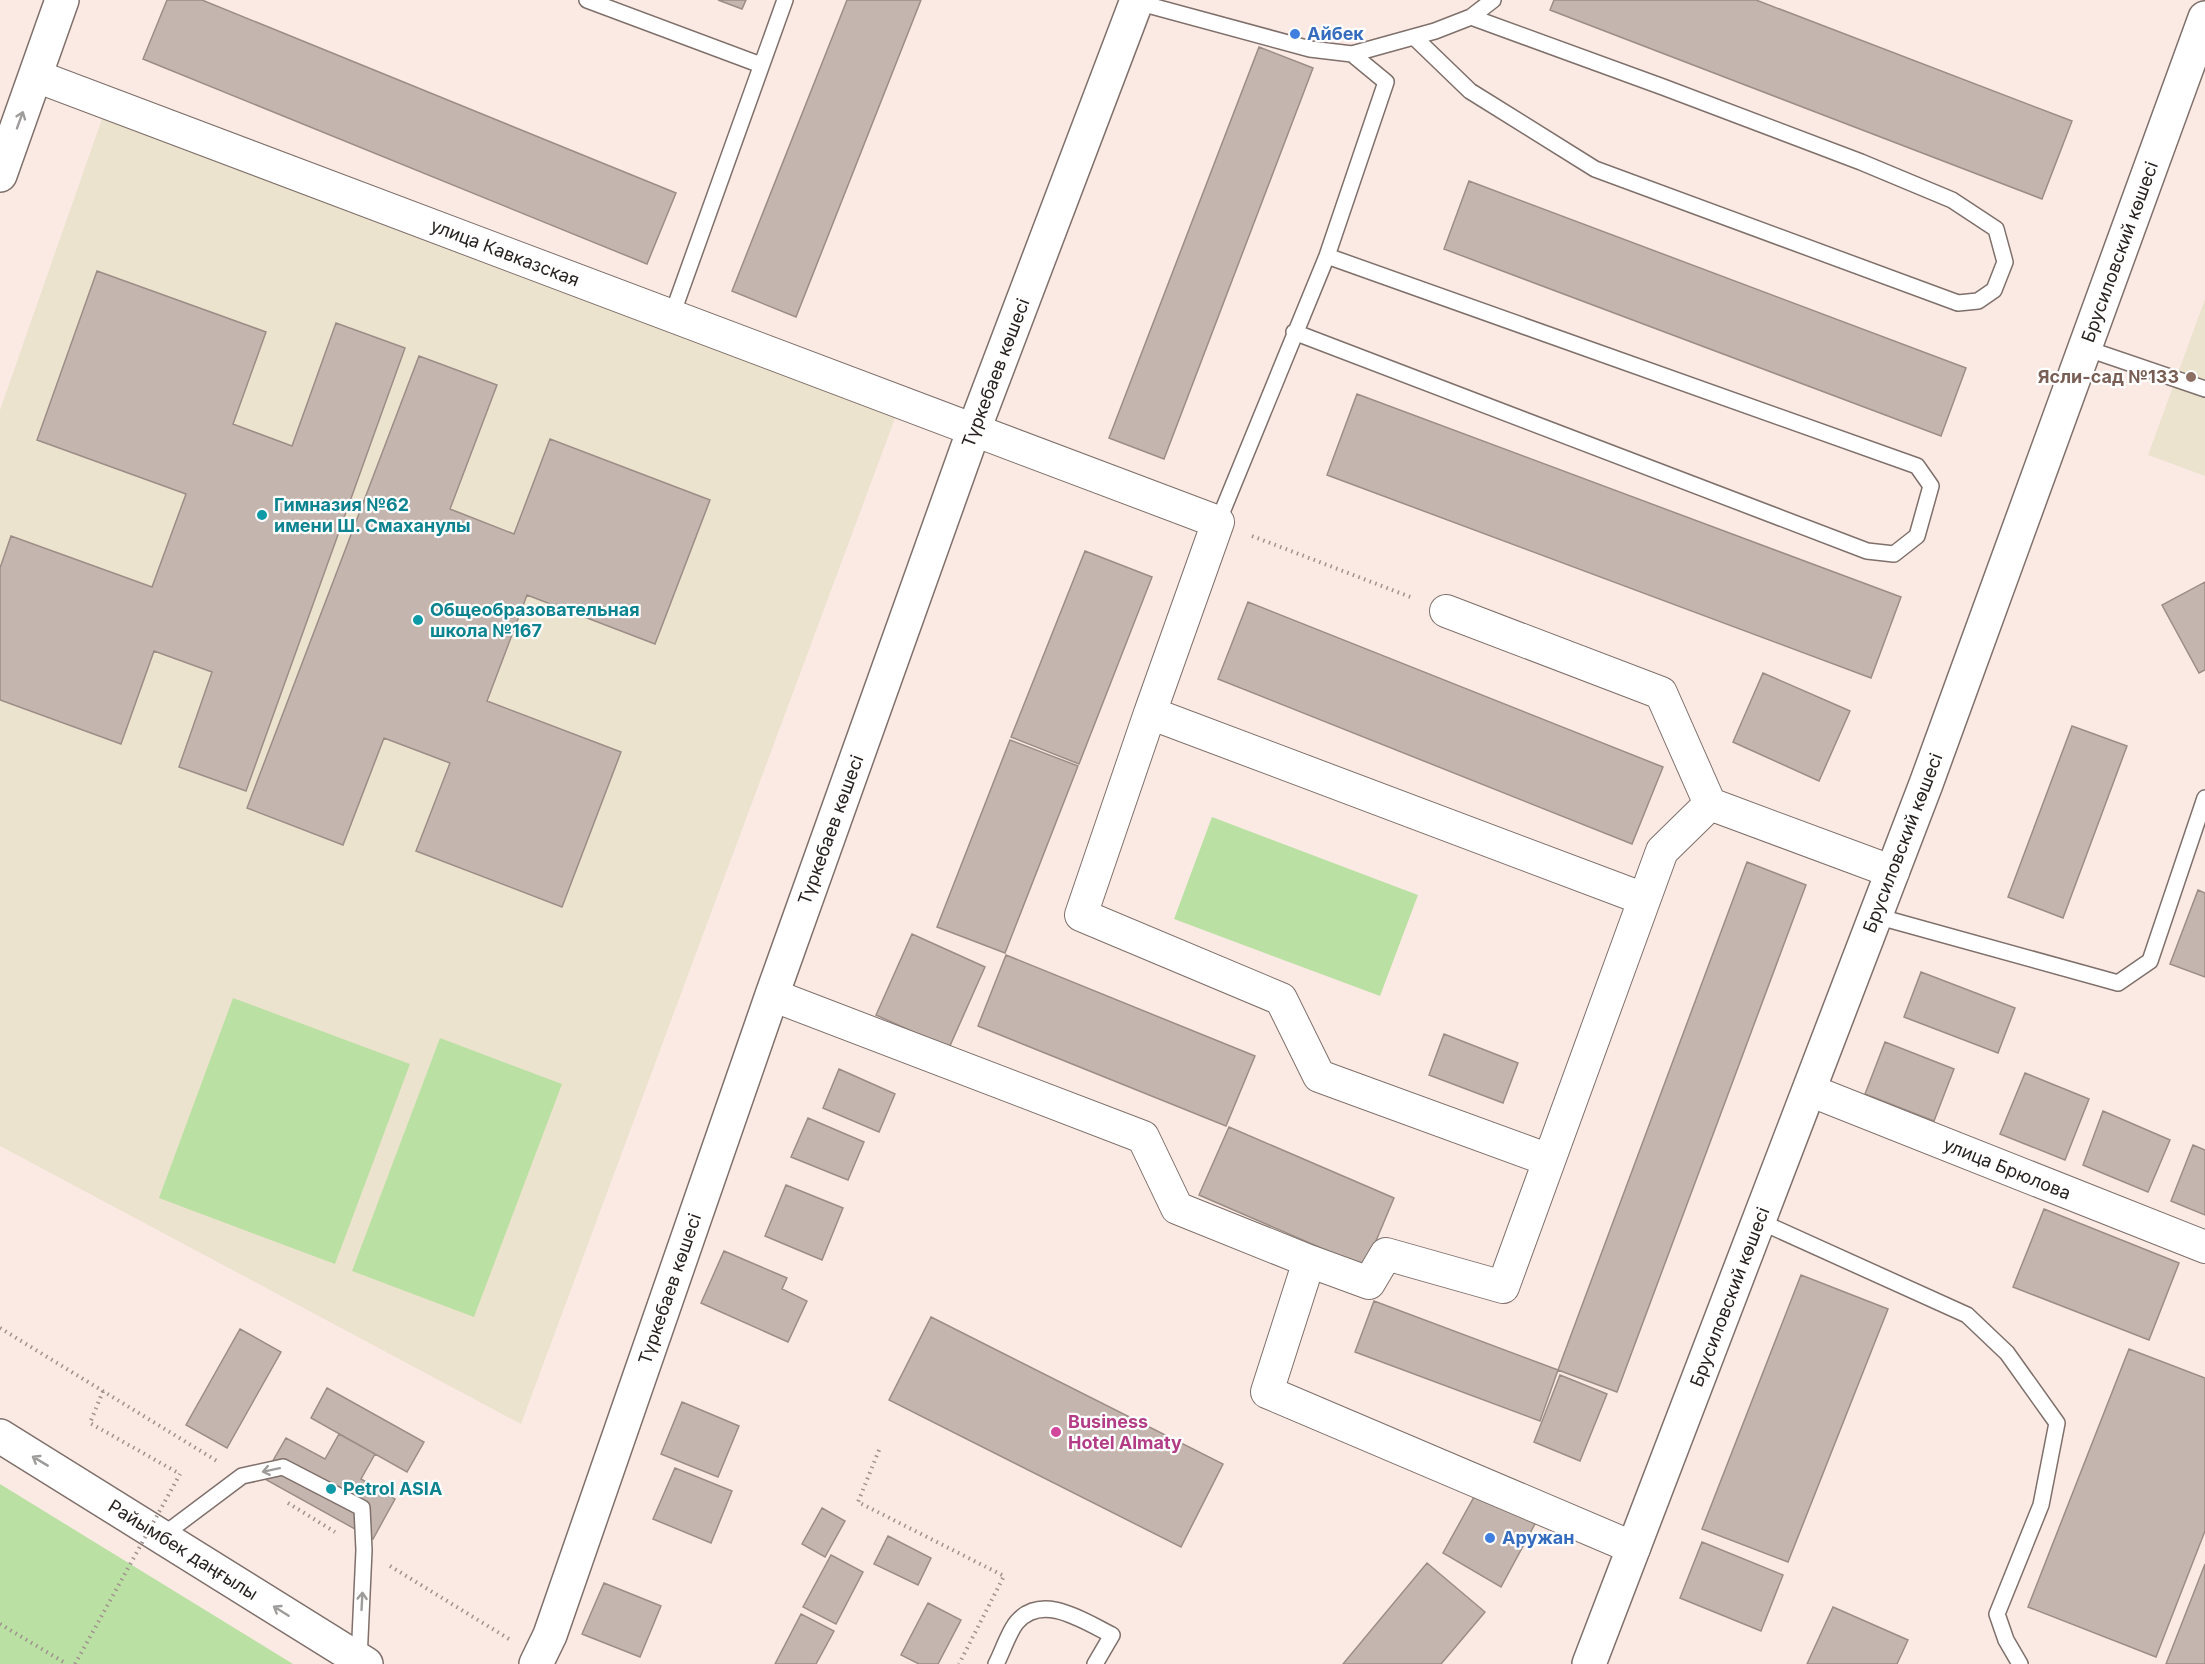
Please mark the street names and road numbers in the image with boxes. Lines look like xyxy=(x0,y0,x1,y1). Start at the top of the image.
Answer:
street label: Брусиловский көшесі xyxy=(2077,159,2162,345)
street label: улица Кавказская xyxy=(428,215,582,291)
street label: Түркебаев көшесі xyxy=(957,295,1034,450)
street label: Брусиловский көшесі xyxy=(1859,750,1947,936)
street label: Түркебаев көшесі xyxy=(794,752,867,908)
street label: улица Брюлова xyxy=(1940,1133,2074,1204)
street label: Брусиловский көшесі xyxy=(1686,1204,1774,1390)
street label: Түркебаев көшесі xyxy=(634,1211,705,1367)
street label: Райымбек даңғылы xyxy=(105,1495,262,1604)

